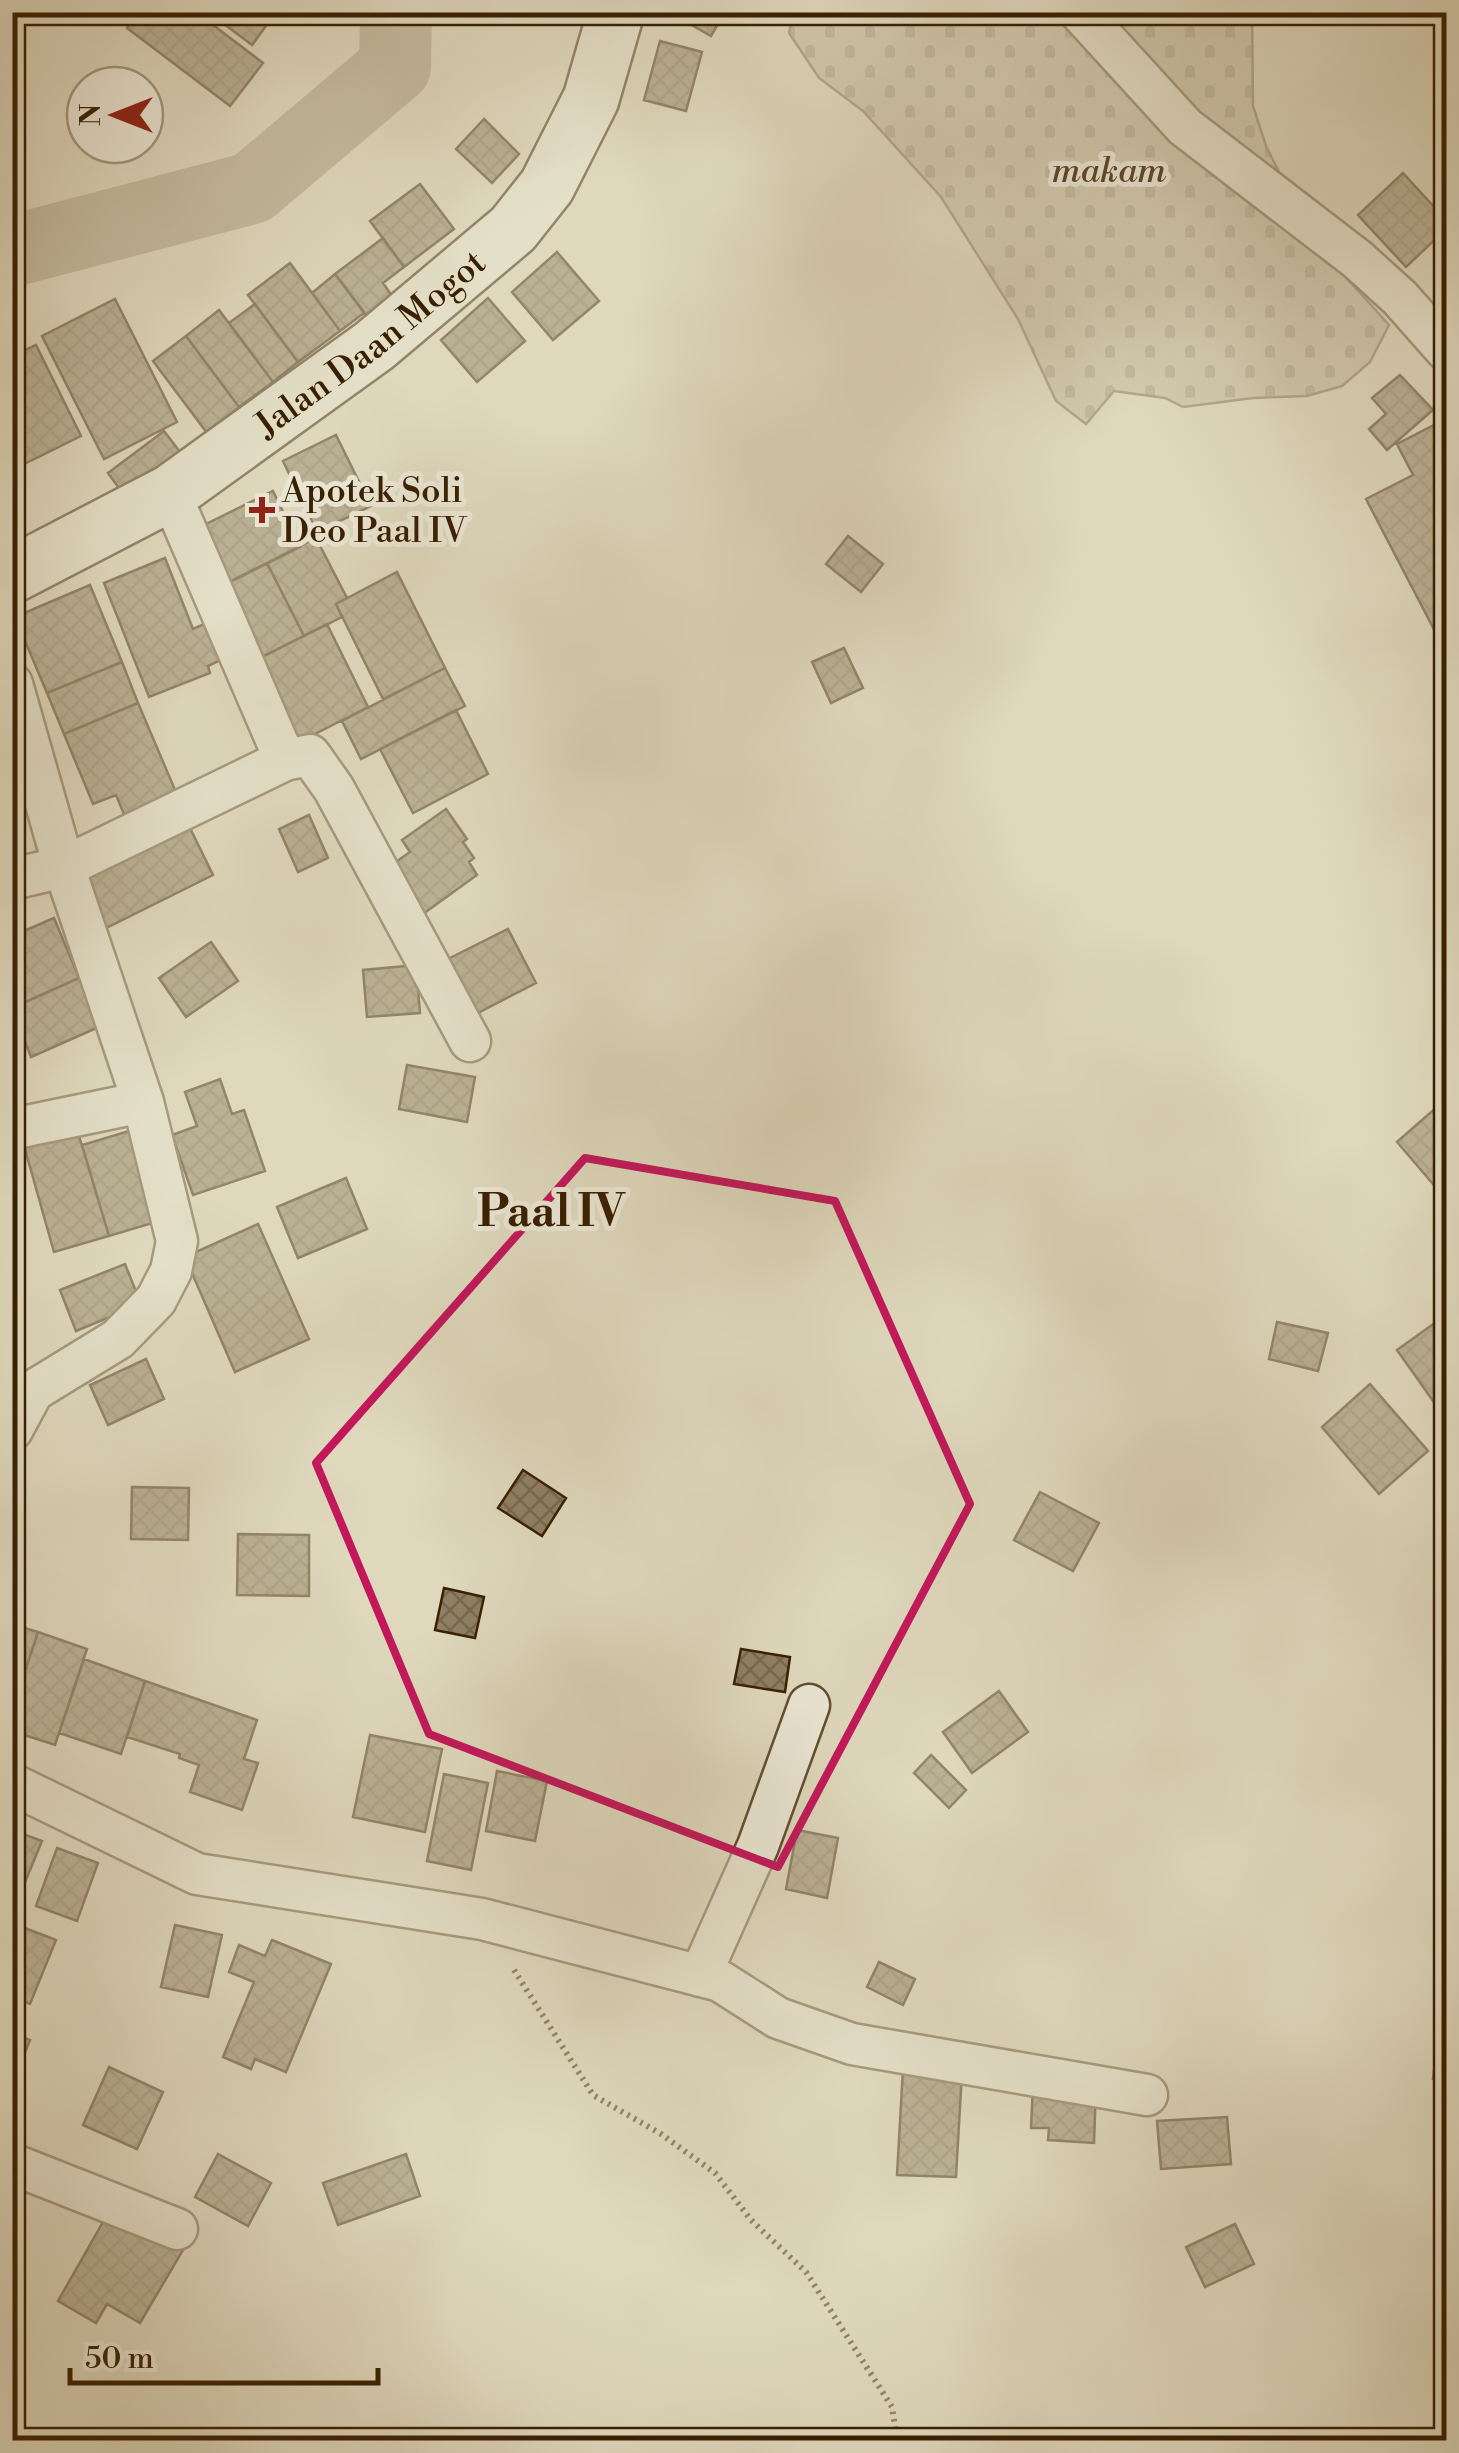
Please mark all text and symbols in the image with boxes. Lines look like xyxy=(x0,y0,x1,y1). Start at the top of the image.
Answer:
north arrow xyxy=(65,65,165,165)
text: N xyxy=(74,104,109,126)
park label: makam xyxy=(1052,150,1166,193)
street label: Jalan Daan Mogot xyxy=(246,241,495,449)
place label: Apotek Soli Deo Paal IV xyxy=(281,470,468,553)
marker: Apotek Soli Deo Paal IV xyxy=(251,499,273,521)
district label: Paal IV xyxy=(477,1184,626,1241)
scale bar xyxy=(70,2323,378,2385)
text: 50 m xyxy=(85,2340,154,2378)

